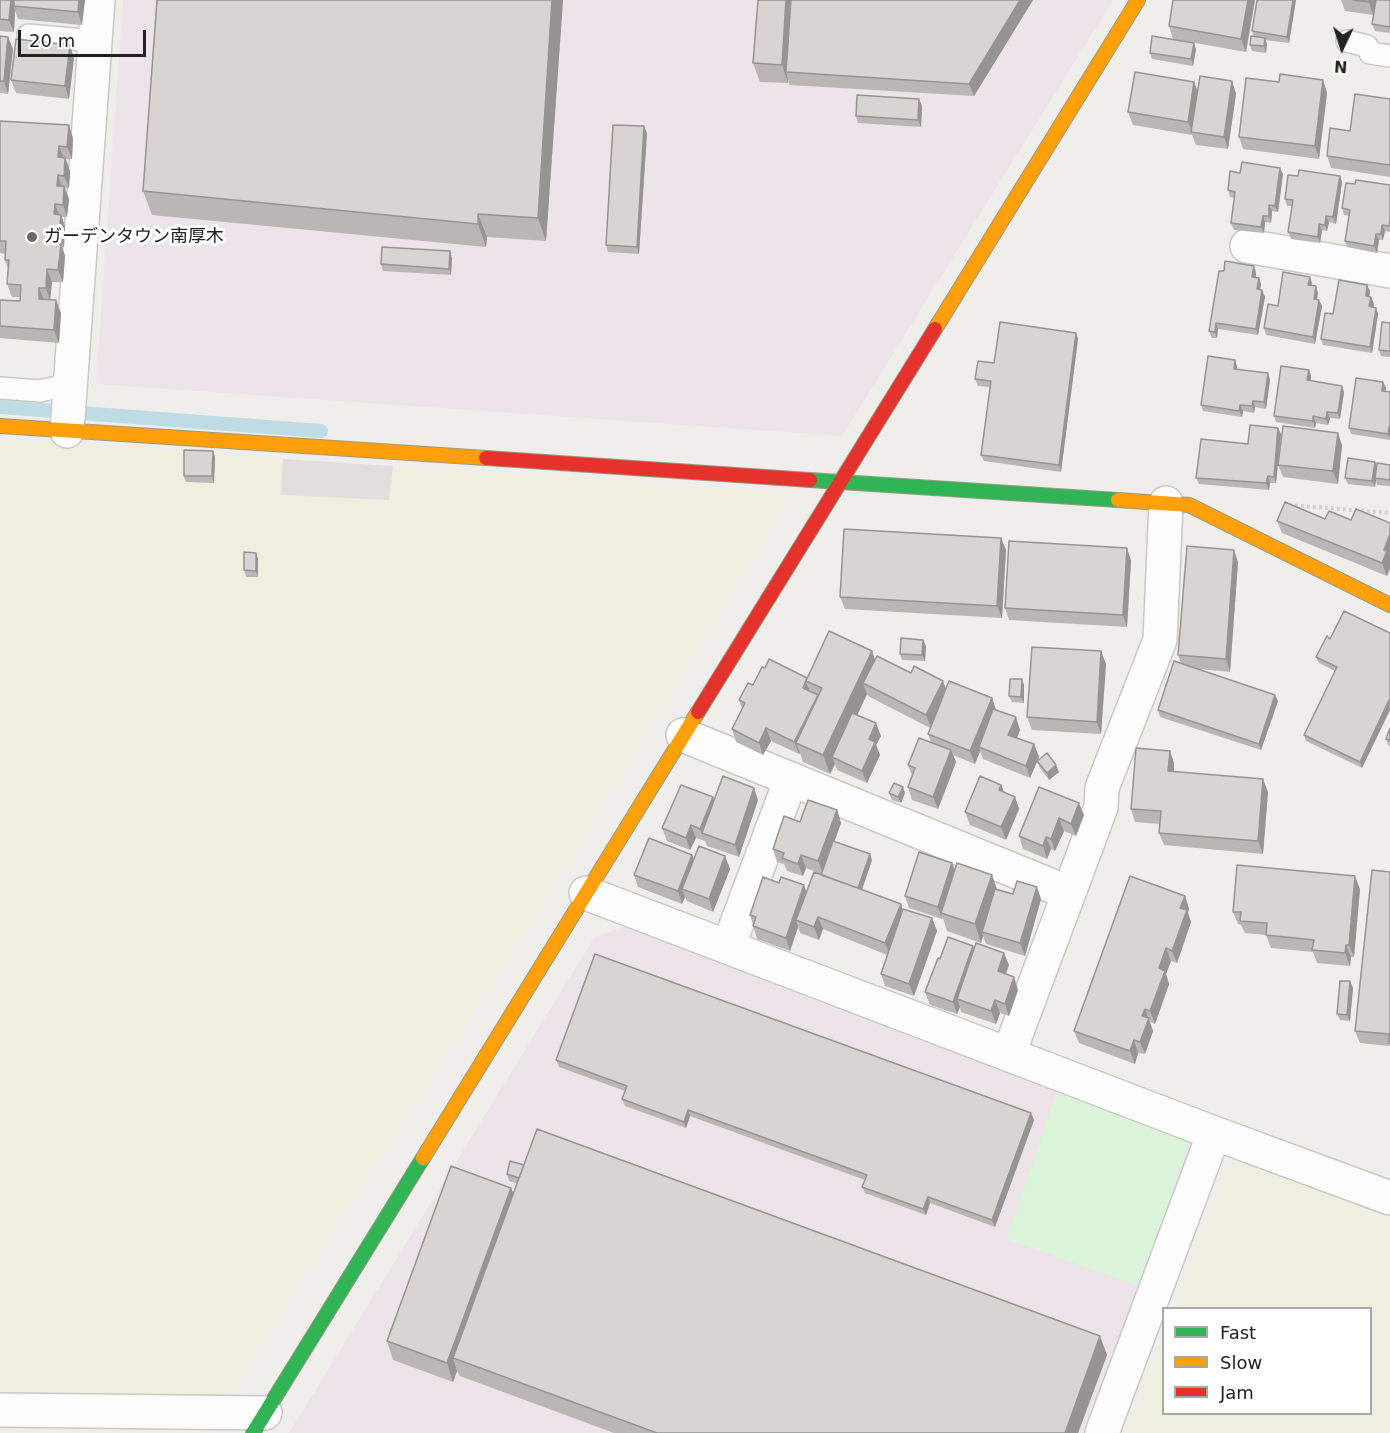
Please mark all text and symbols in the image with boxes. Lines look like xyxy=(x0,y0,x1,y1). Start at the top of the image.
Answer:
scale bar xyxy=(21,18,148,56)
north arrow xyxy=(1312,18,1372,78)
text: 20 m xyxy=(29,30,75,51)
text: N xyxy=(1333,57,1348,76)
place label: ガーデンタウン南厚木 xyxy=(44,226,224,248)
marker: ガーデンタウン南厚木 xyxy=(25,230,39,244)
legend xyxy=(1162,1307,1372,1415)
text: Fast xyxy=(1220,1322,1256,1343)
text: Slow xyxy=(1220,1352,1262,1373)
text: Jam xyxy=(1220,1382,1254,1403)

